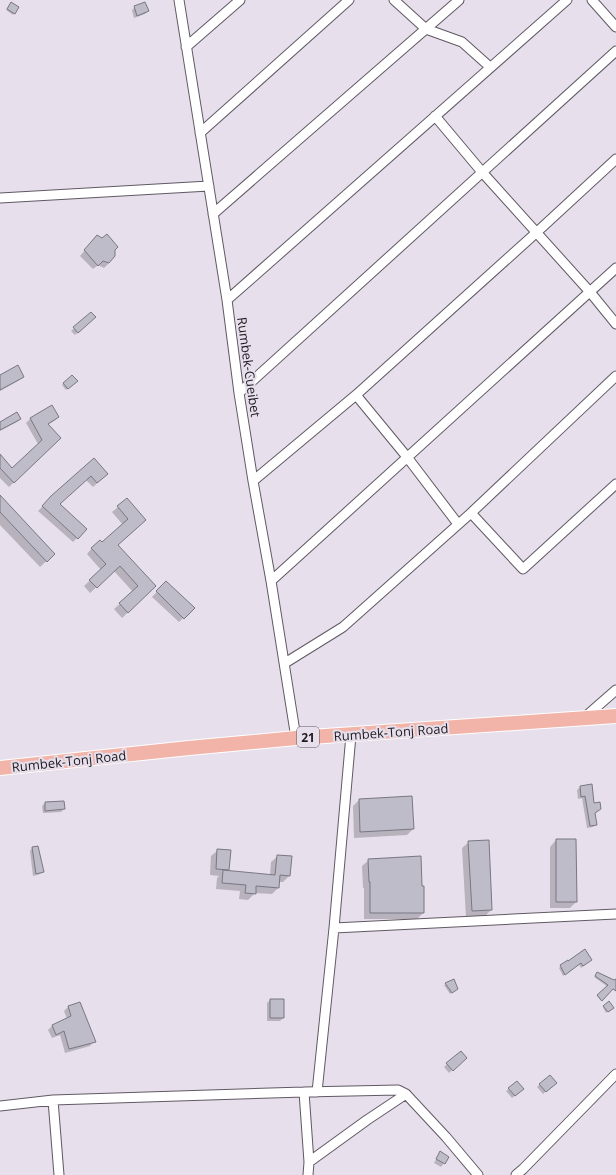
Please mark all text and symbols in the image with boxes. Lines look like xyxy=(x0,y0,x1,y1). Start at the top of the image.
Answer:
street label: Rumbek-Cueibet xyxy=(233,316,265,419)
street label: Rumbek-Tonj Road xyxy=(333,719,449,745)
road number: 21 xyxy=(297,727,319,747)
street label: Rumbek-Tonj Road xyxy=(11,746,127,776)

